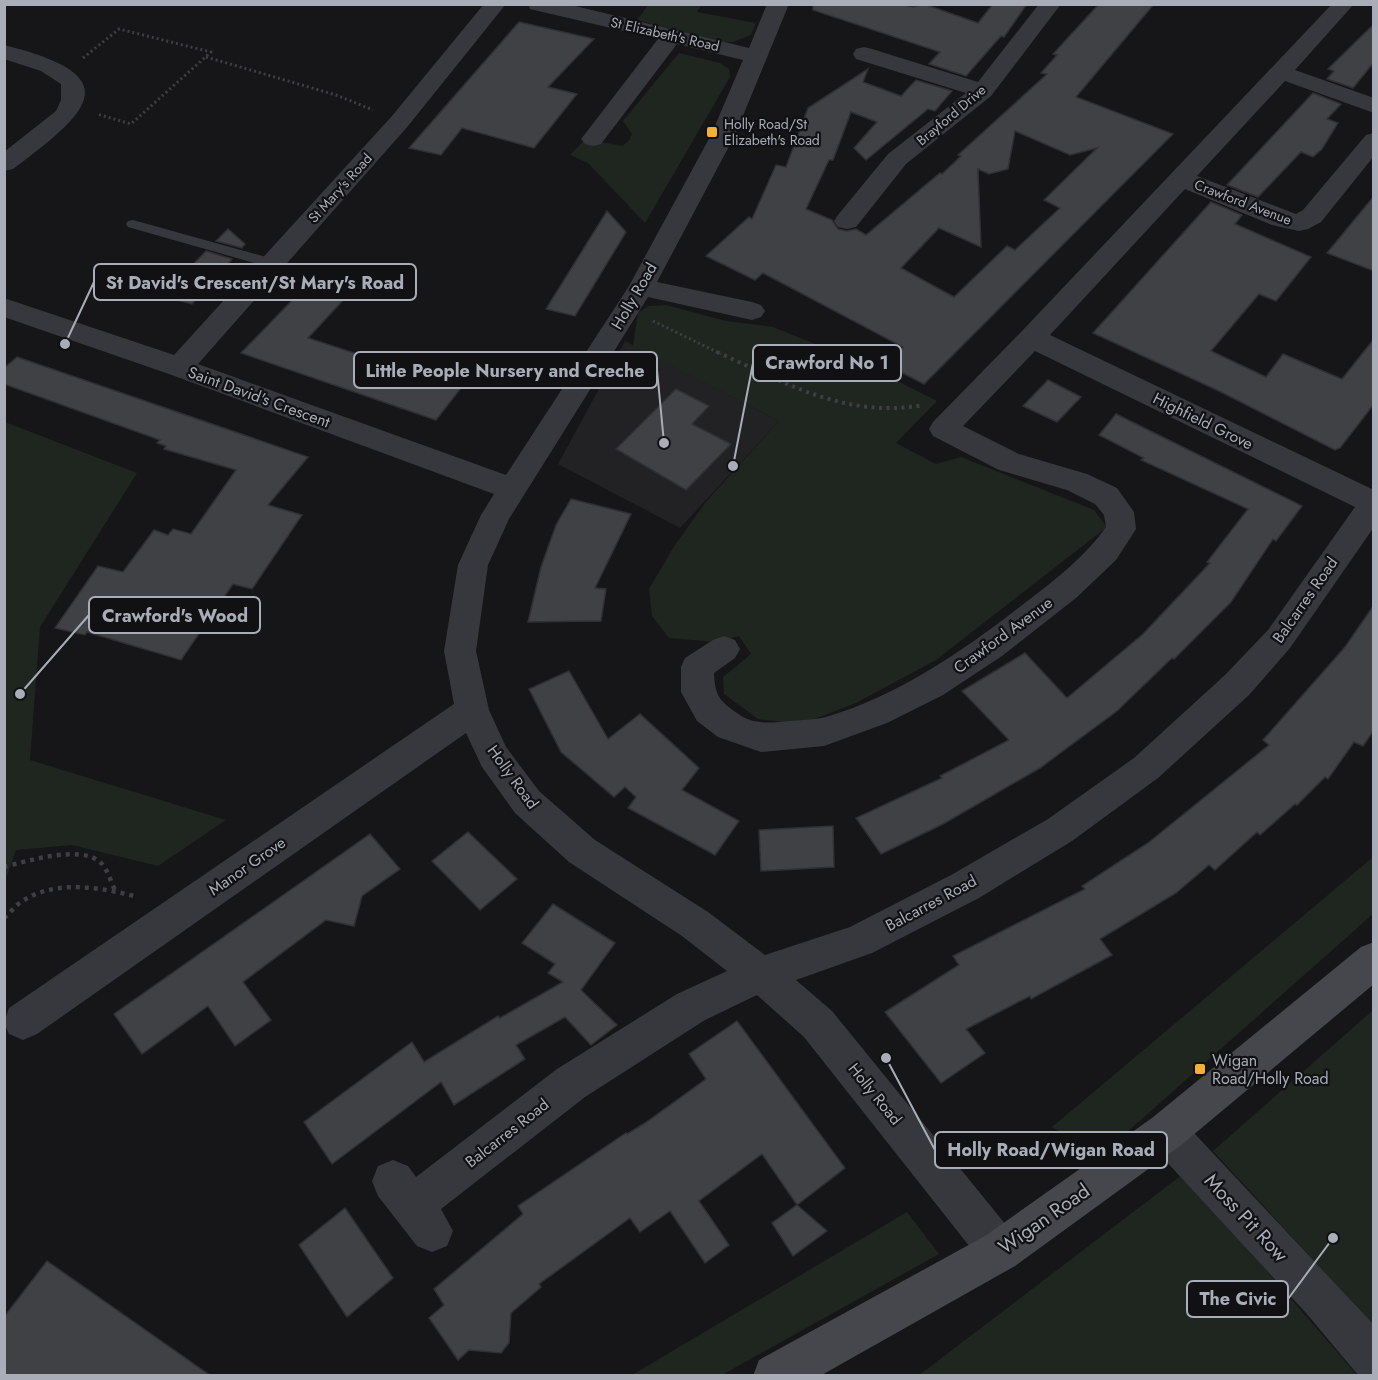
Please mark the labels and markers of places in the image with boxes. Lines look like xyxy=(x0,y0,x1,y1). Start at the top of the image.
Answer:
place label: Holly Road/St Elizabeth's Road xyxy=(724,114,820,150)
marker: Holly Road/St Elizabeth's Road xyxy=(705,125,719,139)
callout: St David's Crescent/St Mary's Road xyxy=(94,264,416,300)
callout: Crawford No 1 xyxy=(753,345,901,381)
callout: Little People Nursery and Creche xyxy=(354,352,657,388)
callout: Crawford's Wood xyxy=(89,597,260,633)
place label: Wigan Road/Holly Road xyxy=(1212,1049,1329,1090)
marker: Wigan Road/Holly Road xyxy=(1193,1062,1207,1076)
callout: Holly Road/Wigan Road xyxy=(935,1132,1167,1168)
callout: The Civic xyxy=(1187,1281,1288,1317)

